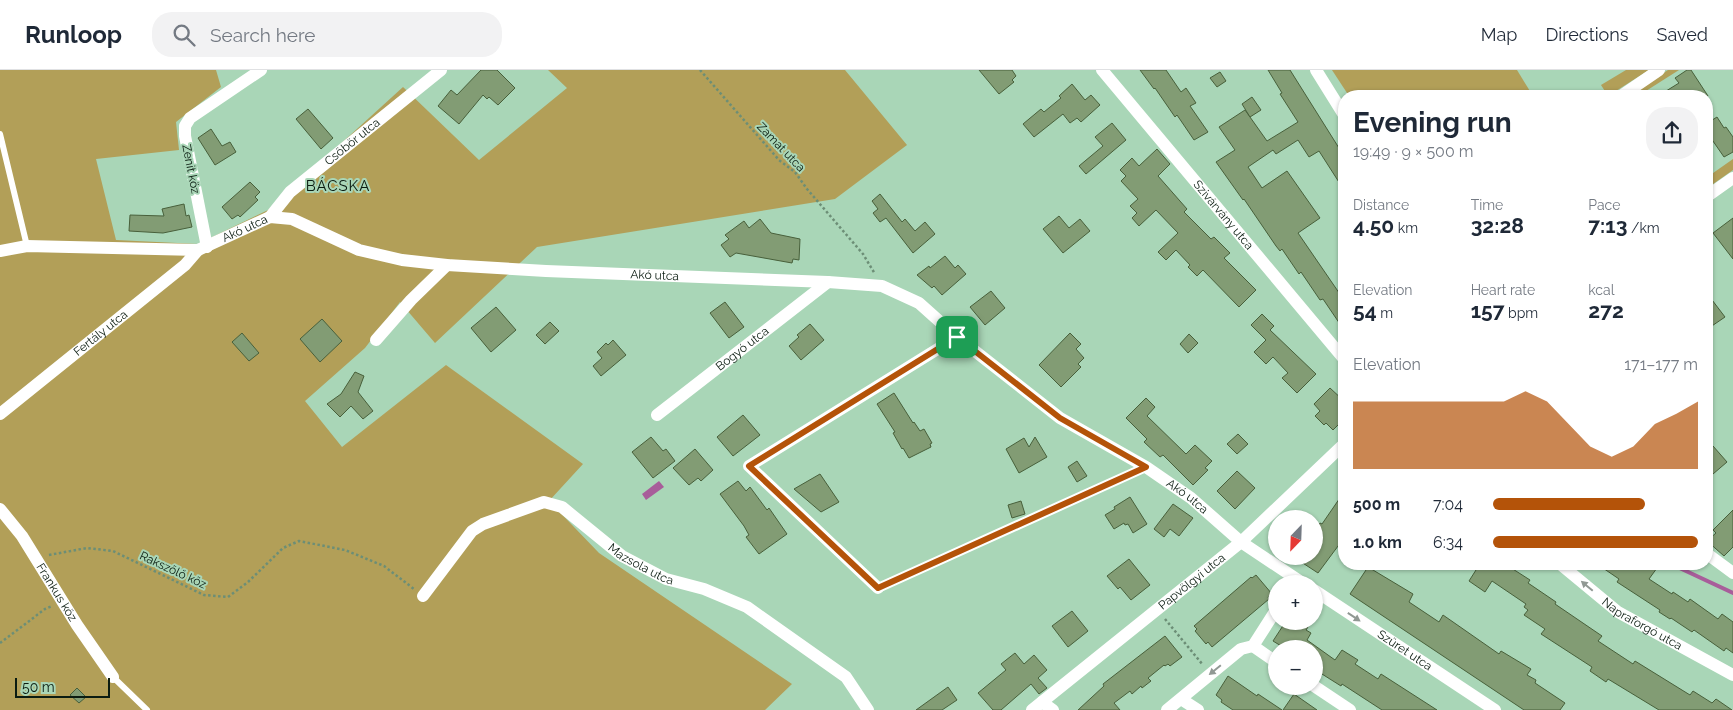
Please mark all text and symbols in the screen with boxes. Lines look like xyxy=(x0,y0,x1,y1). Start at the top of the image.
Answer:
search box xyxy=(152,12,502,57)
text: Runloop xyxy=(25,20,122,49)
icon: search xyxy=(170,21,198,49)
text: Search here xyxy=(210,24,316,46)
text: Map xyxy=(1481,24,1517,45)
text: Directions xyxy=(1545,24,1629,45)
text: Saved xyxy=(1657,24,1708,45)
text: Evening run xyxy=(1353,106,1512,139)
button: share xyxy=(1646,107,1698,159)
street label: Csöbör utca xyxy=(322,115,383,168)
street label: Zamat utca xyxy=(754,120,808,174)
text: 19:49 · 9 × 500 m xyxy=(1353,142,1473,161)
street label: Zenit köz xyxy=(179,143,203,195)
district label: BÁCSKA xyxy=(306,177,370,195)
street label: Szivárvány utca xyxy=(1190,177,1256,252)
text: Distance xyxy=(1353,197,1409,213)
text: Time xyxy=(1471,197,1503,213)
text: Pace xyxy=(1588,197,1620,213)
street label: Akó utca xyxy=(220,212,270,245)
text: 4.50 xyxy=(1353,213,1394,238)
text: 32:28 xyxy=(1471,213,1524,238)
text: 7:13 xyxy=(1588,213,1627,238)
text: km xyxy=(1394,220,1418,236)
text: /km xyxy=(1627,220,1660,236)
street label: Akó utca xyxy=(630,267,679,283)
text: Elevation xyxy=(1353,282,1412,298)
text: Heart rate xyxy=(1471,282,1535,298)
text: kcal xyxy=(1588,282,1615,298)
text: 54 xyxy=(1353,298,1377,323)
text: 157 xyxy=(1471,298,1504,323)
text: 272 xyxy=(1588,298,1624,323)
text: m xyxy=(1377,305,1393,321)
text: bpm xyxy=(1504,305,1538,321)
street label: Fertály utca xyxy=(71,307,130,359)
pin xyxy=(936,316,978,358)
icon: arrive xyxy=(943,323,971,351)
street label: Bogyó utca xyxy=(713,324,772,374)
text: Elevation xyxy=(1353,355,1421,374)
text: 171–177 m xyxy=(1624,355,1698,374)
street label: Akó utca xyxy=(1164,476,1211,517)
text: 500 m xyxy=(1353,495,1400,514)
text: 7:04 xyxy=(1433,495,1463,514)
north arrow xyxy=(1268,510,1322,565)
map controls xyxy=(1268,510,1323,695)
text: 1.0 km xyxy=(1353,533,1402,552)
text: 6:34 xyxy=(1433,533,1463,552)
street label: Mazsola utca xyxy=(605,541,675,588)
street label: Rakszőlő köz xyxy=(138,548,209,592)
street label: Papvölgyi utca xyxy=(1156,551,1228,613)
street label: Frankus köz xyxy=(34,561,80,624)
button: + xyxy=(1268,575,1323,630)
one-way arrow xyxy=(1581,581,1594,592)
street label: Napraforgó utca xyxy=(1599,595,1685,653)
one-way arrow xyxy=(1348,612,1361,622)
street label: Szüret utca xyxy=(1375,627,1435,673)
button: − xyxy=(1268,640,1323,695)
one-way arrow xyxy=(1209,665,1222,676)
scale bar xyxy=(15,675,110,698)
text: 50 m xyxy=(22,679,55,695)

